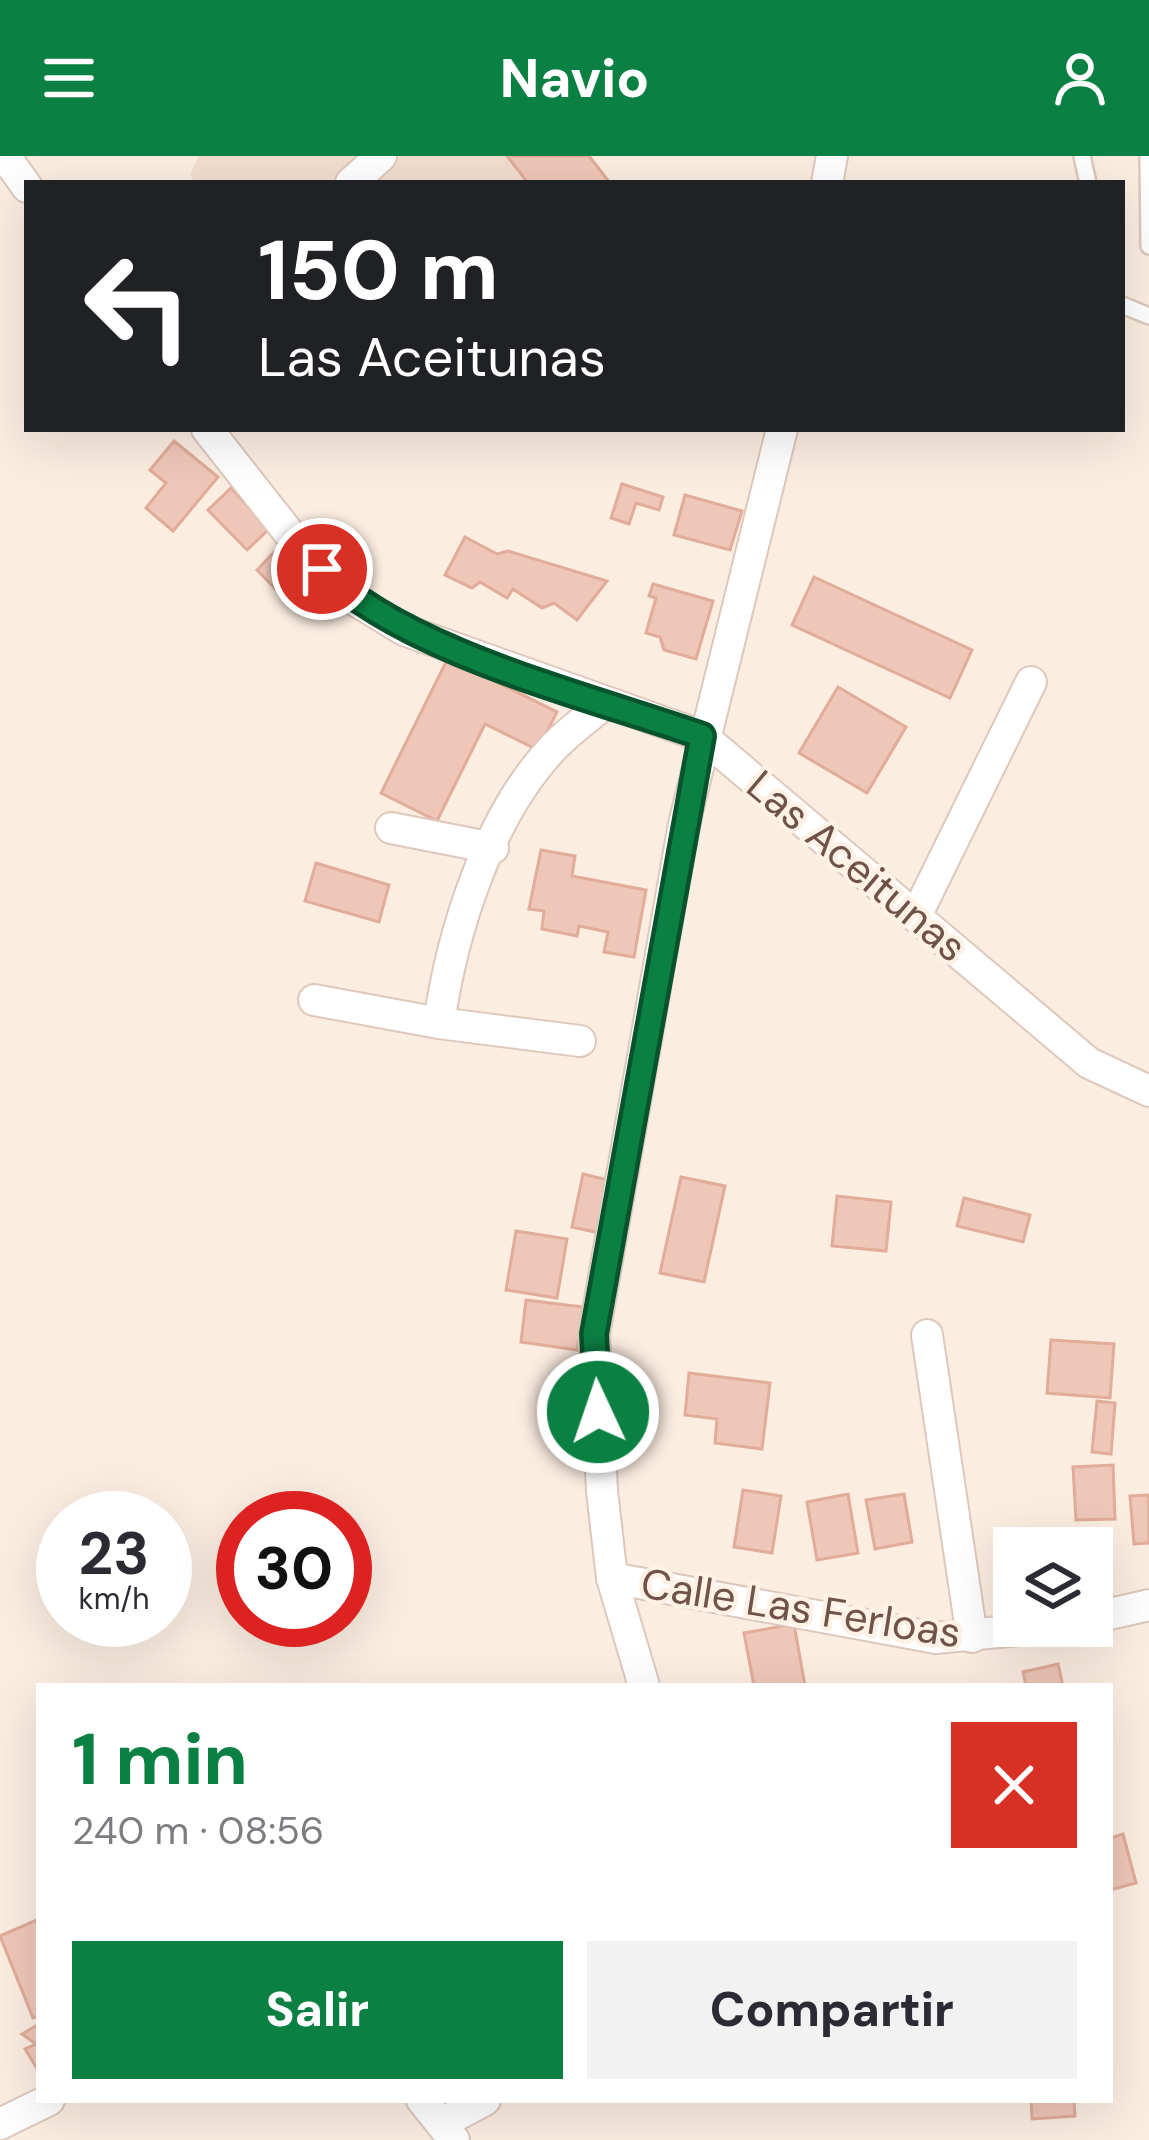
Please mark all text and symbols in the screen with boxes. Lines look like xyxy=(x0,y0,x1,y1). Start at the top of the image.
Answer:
text: Navio xyxy=(500,43,649,114)
icon: menu xyxy=(36,45,102,111)
icon: person xyxy=(1047,45,1113,111)
text: 150 m xyxy=(258,216,499,325)
icon: left xyxy=(60,228,216,384)
text: Las Aceitunas xyxy=(258,322,606,393)
pin xyxy=(271,518,373,620)
icon: arrive xyxy=(289,536,355,602)
street label: Las Aceitunas xyxy=(736,758,978,974)
position arrow xyxy=(535,1349,661,1475)
speed limit sign: 30 xyxy=(216,1491,372,1647)
text: 23 xyxy=(79,1514,149,1593)
map controls xyxy=(993,1527,1113,1647)
button: layers xyxy=(993,1527,1113,1647)
street label: Calle Las Ferloas xyxy=(637,1556,965,1660)
text: km/h xyxy=(79,1579,149,1618)
text: 1 min xyxy=(72,1713,248,1806)
button: close xyxy=(951,1722,1077,1848)
text: 240 m · 08:56 xyxy=(72,1805,324,1856)
button: Salir xyxy=(72,1941,563,2079)
button: Compartir xyxy=(587,1941,1077,2079)

